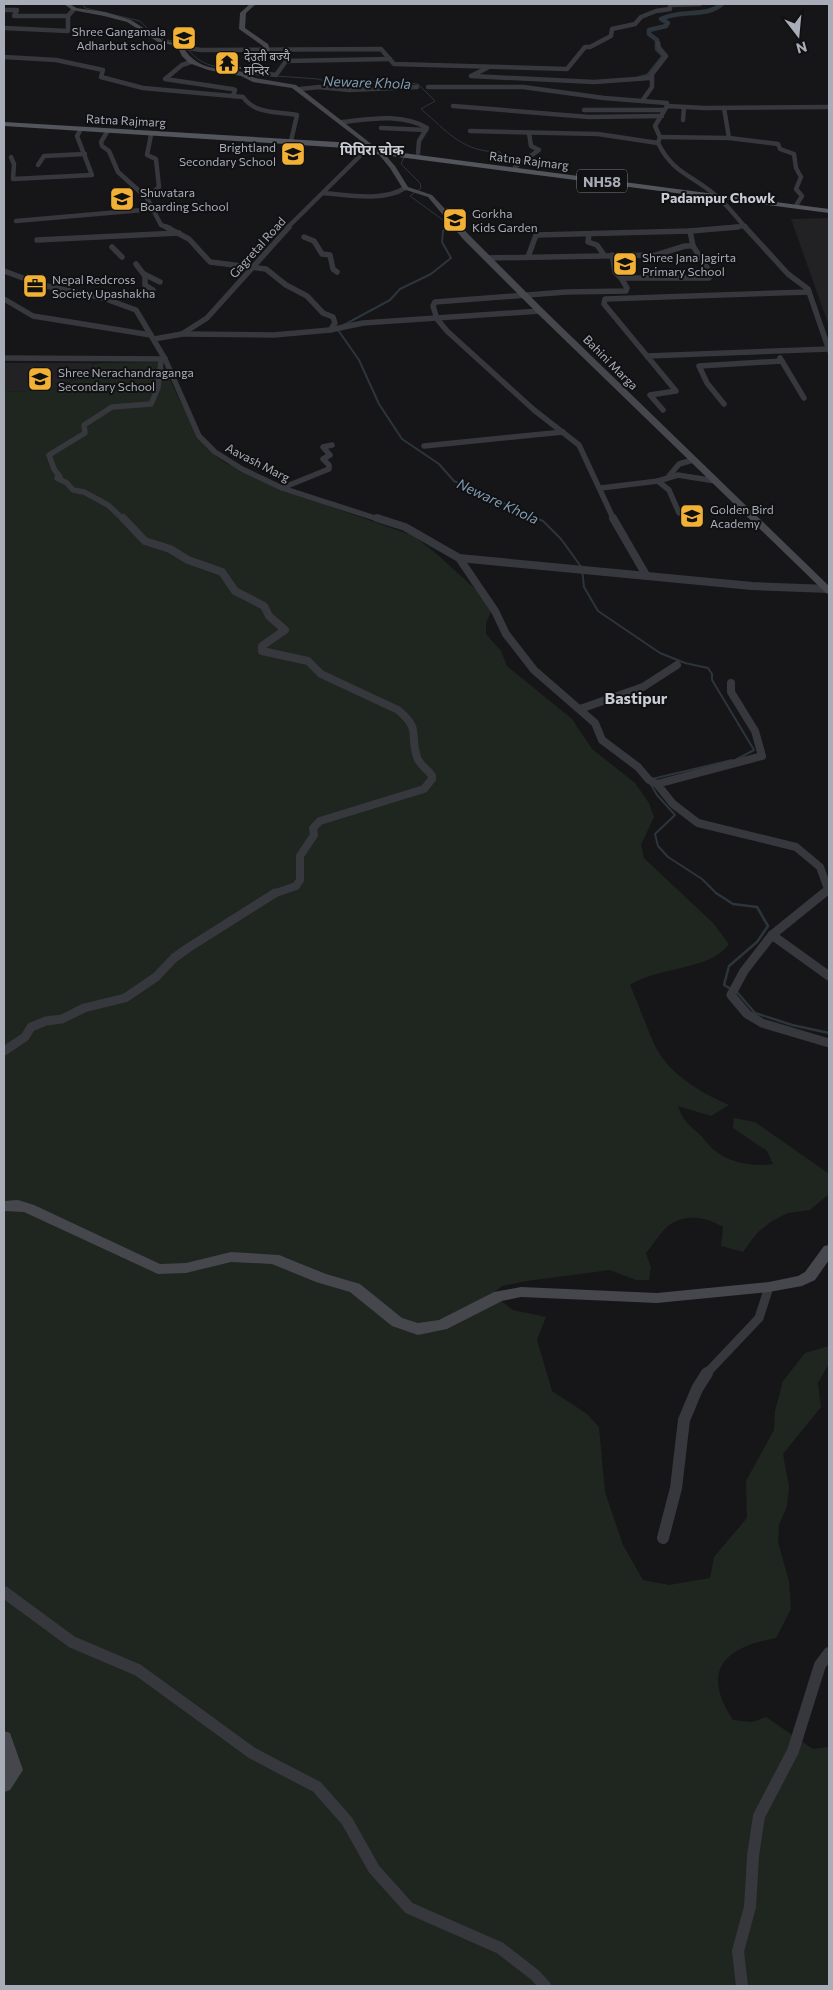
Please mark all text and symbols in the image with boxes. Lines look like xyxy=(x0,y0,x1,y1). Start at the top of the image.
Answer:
north arrow xyxy=(773,10,823,60)
place label: Shree Gangamala Adharbut school xyxy=(72,24,166,52)
school or university icon: Shree Gangamala Adharbut school xyxy=(171,25,197,51)
text: N xyxy=(794,38,809,58)
place label: देउती बज्यै मन्दिर xyxy=(244,49,291,77)
temple icon: देउती बज्यै मन्दिर xyxy=(214,50,240,76)
water label: Neware Khola xyxy=(323,72,411,92)
street label: Ratna Rajmarg xyxy=(86,111,167,129)
place label: Brightland Secondary School xyxy=(179,140,276,168)
school or university icon: Brightland Secondary School xyxy=(280,141,306,167)
district label: पिपिरा चोक xyxy=(340,141,404,158)
street label: Ratna Rajmarg xyxy=(488,148,570,172)
road number: NH58 xyxy=(577,170,627,192)
place label: Shuvatara Boarding School xyxy=(140,185,229,213)
school or university icon: Shuvatara Boarding School xyxy=(109,186,135,212)
district label: Padampur Chowk xyxy=(661,189,775,206)
place label: Gorkha Kids Garden xyxy=(472,206,538,234)
school or university icon: Gorkha Kids Garden xyxy=(442,207,468,233)
street label: Gagretal Road xyxy=(226,214,288,280)
place label: Shree Jana Jagirta Primary School xyxy=(642,250,736,278)
school or university icon: Shree Jana Jagirta Primary School xyxy=(612,251,638,277)
place label: Nepal Redcross Society Upashakha xyxy=(52,272,155,300)
office icon: Nepal Redcross Society Upashakha xyxy=(22,273,48,299)
street label: Bahini Marga xyxy=(581,332,641,392)
place label: Shree Nerachandraganga Secondary School xyxy=(58,365,194,393)
school or university icon: Shree Nerachandraganga Secondary School xyxy=(27,366,53,392)
street label: Aavash Marg xyxy=(224,440,293,484)
water label: Neware Khola xyxy=(454,475,542,527)
place label: Golden Bird Academy xyxy=(710,502,774,530)
school or university icon: Golden Bird Academy xyxy=(679,503,705,529)
district label: Bastipur xyxy=(605,688,668,707)

